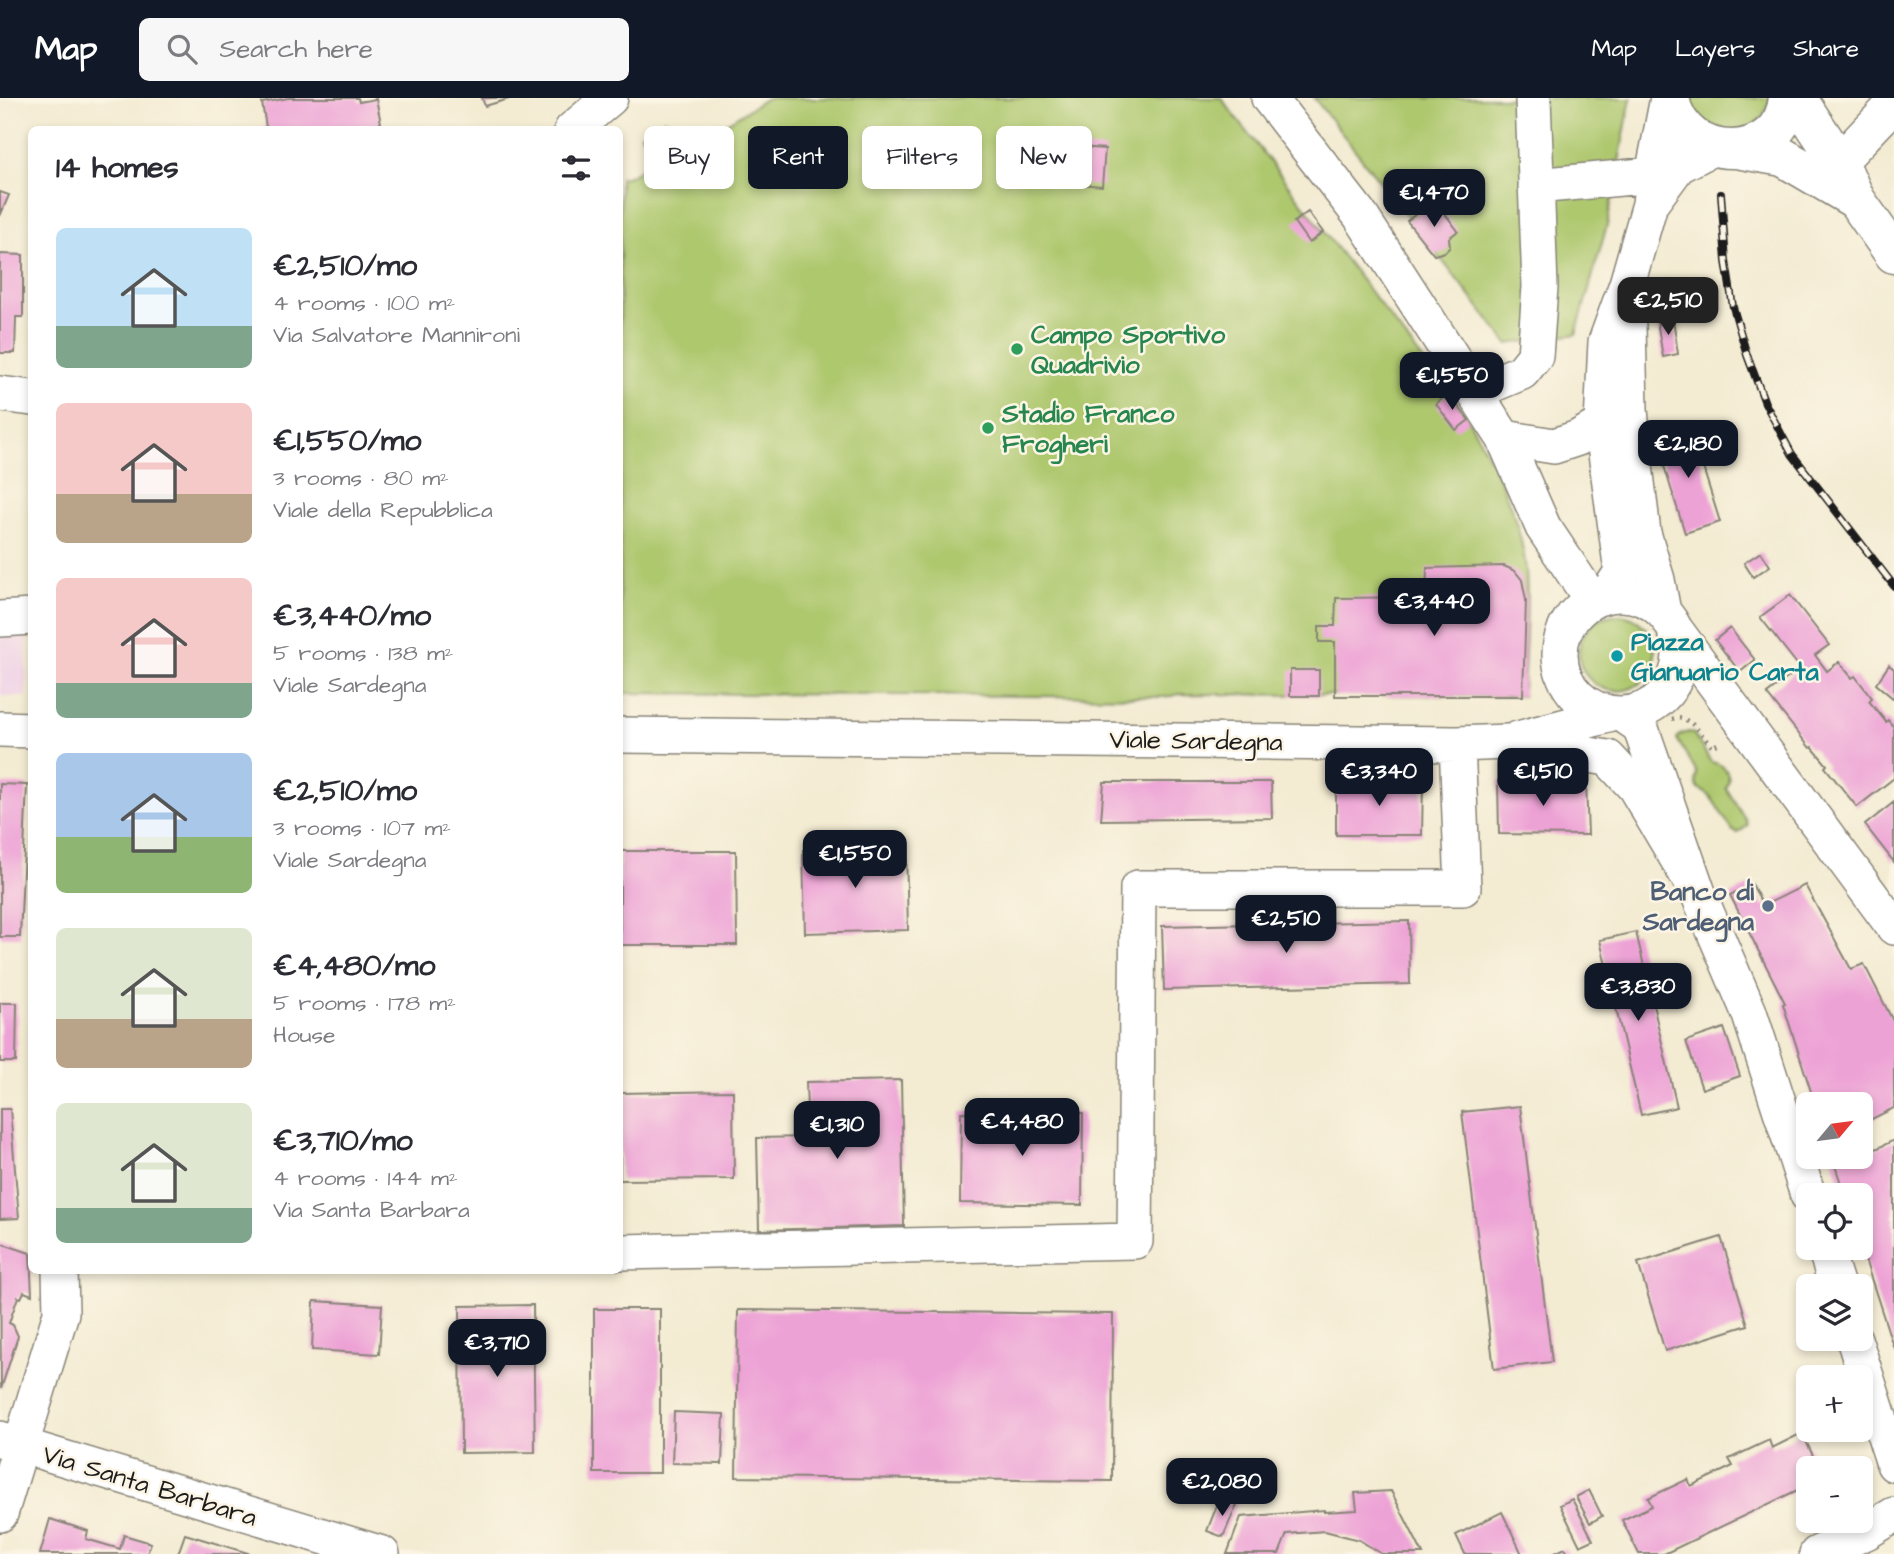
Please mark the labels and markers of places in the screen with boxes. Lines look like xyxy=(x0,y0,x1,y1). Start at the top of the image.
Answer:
pin: €1,470 xyxy=(1377,170,1491,229)
pin: €2,510 xyxy=(1611,278,1725,337)
place label: Campo Sportivo Quadrivio xyxy=(1031,317,1225,383)
marker: Campo Sportivo Quadrivio xyxy=(1009,341,1025,357)
pin: €1,550 xyxy=(1395,352,1509,412)
place label: Stadio Franco Frogheri xyxy=(1001,396,1175,465)
marker: Stadio Franco Frogheri xyxy=(980,420,996,436)
pin: €2,180 xyxy=(1631,420,1745,480)
pin: €3,440 xyxy=(1377,578,1491,638)
place label: Piazza Gianuario Carta xyxy=(1631,624,1819,690)
marker: Piazza Gianuario Carta xyxy=(1609,648,1625,664)
pin: €3,340 xyxy=(1322,748,1436,808)
pin: €1,510 xyxy=(1486,748,1600,808)
pin: €1,550 xyxy=(798,830,912,890)
place label: Banco di Sardegna xyxy=(1642,874,1755,943)
pin: €2,510 xyxy=(1229,896,1343,955)
marker: Banco di Sardegna xyxy=(1760,898,1776,914)
pin: €3,830 xyxy=(1581,964,1695,1023)
pin: €4,480 xyxy=(965,1098,1079,1158)
pin: €1,310 xyxy=(780,1102,894,1161)
pin: €3,710 xyxy=(440,1320,554,1379)
pin: €2,080 xyxy=(1165,1458,1279,1518)

